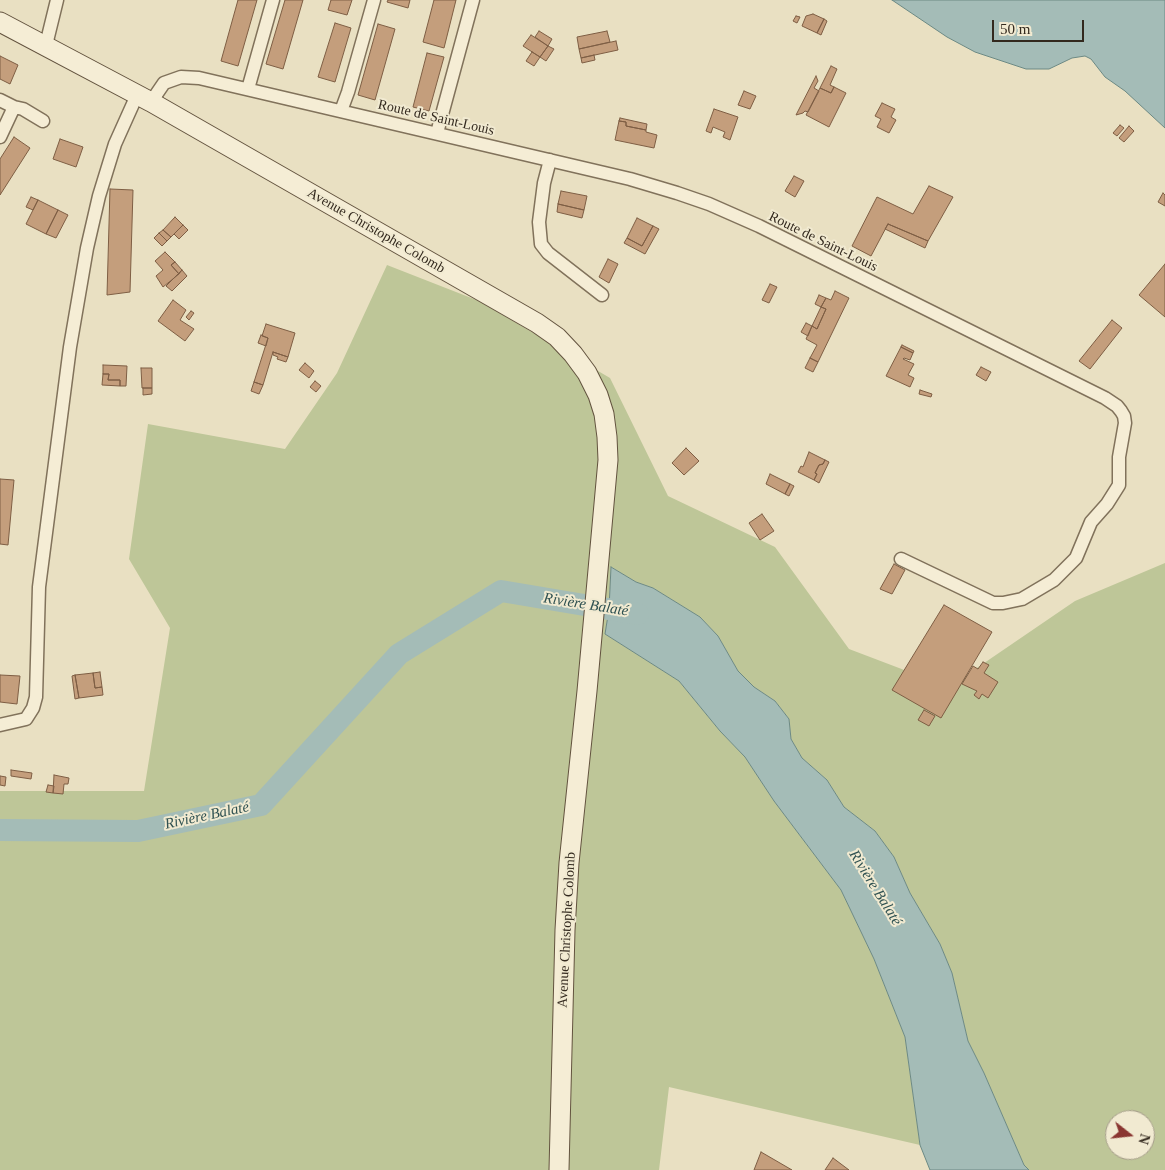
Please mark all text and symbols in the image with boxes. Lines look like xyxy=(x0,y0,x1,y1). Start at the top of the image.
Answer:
scale bar xyxy=(995,10,1088,42)
text: 50 m xyxy=(1000,21,1030,37)
street label: Route de Saint-Louis xyxy=(376,96,496,140)
street label: Avenue Christophe Colomb xyxy=(304,185,448,277)
street label: Route de Saint-Louis xyxy=(766,208,880,276)
water label: Rivière Balaté xyxy=(542,589,630,621)
water label: Rivière Balaté xyxy=(163,798,251,834)
water label: Rivière Balaté xyxy=(845,847,905,929)
street label: Avenue Christophe Colomb xyxy=(555,852,579,1008)
north arrow xyxy=(1105,1110,1155,1160)
text: N xyxy=(1135,1132,1153,1146)

